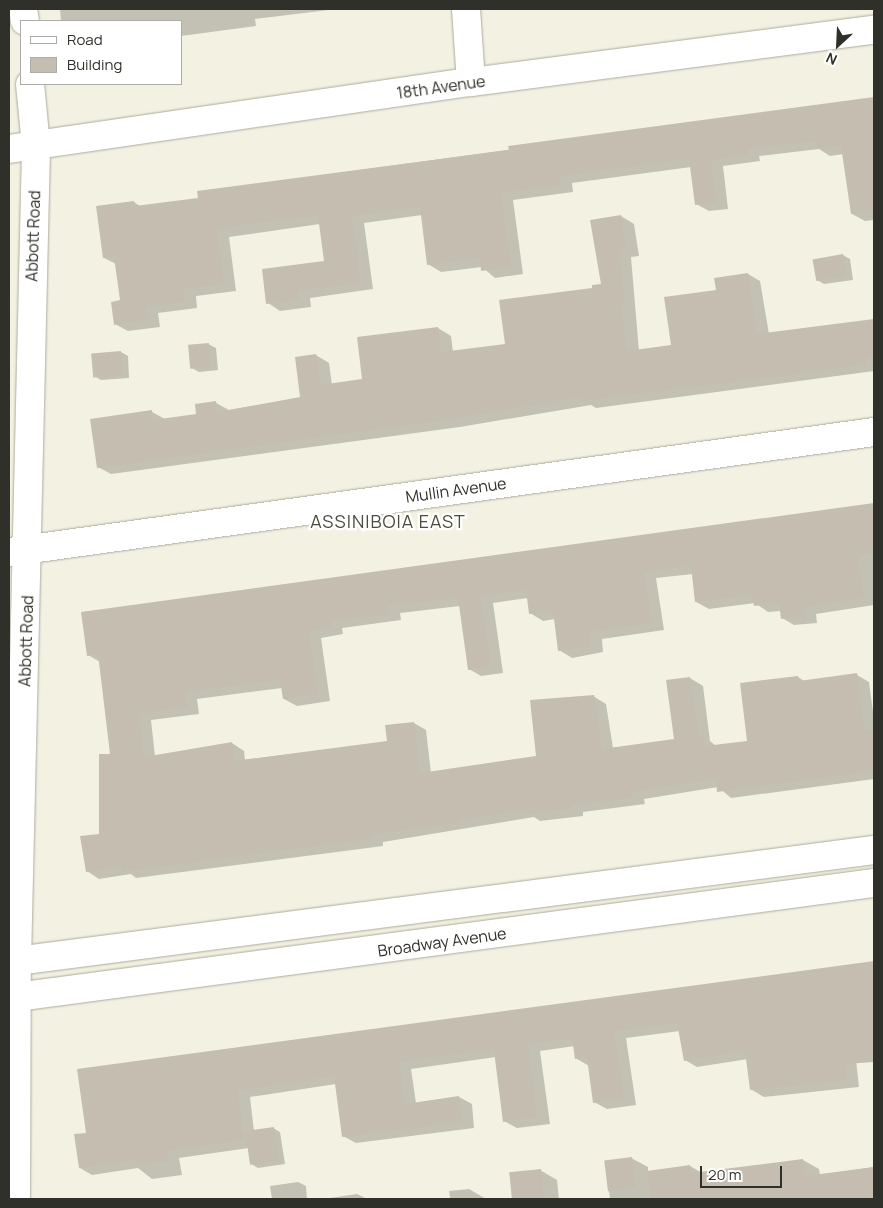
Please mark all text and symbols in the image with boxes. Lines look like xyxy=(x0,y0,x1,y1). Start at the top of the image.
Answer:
legend xyxy=(20,20,182,85)
north arrow xyxy=(813,20,863,70)
text: Road xyxy=(67,29,103,50)
text: N xyxy=(823,48,840,70)
text: Building xyxy=(67,54,122,75)
street label: 18th Avenue xyxy=(395,71,487,103)
street label: Abbott Road xyxy=(22,190,44,282)
street label: Mullin Avenue xyxy=(404,473,508,507)
district label: ASSINIBOIA EAST xyxy=(308,510,468,532)
street label: Abbott Road xyxy=(15,595,37,687)
street label: Broadway Avenue xyxy=(376,923,508,961)
scale bar xyxy=(703,1156,786,1188)
text: 20 m xyxy=(708,1164,741,1185)

